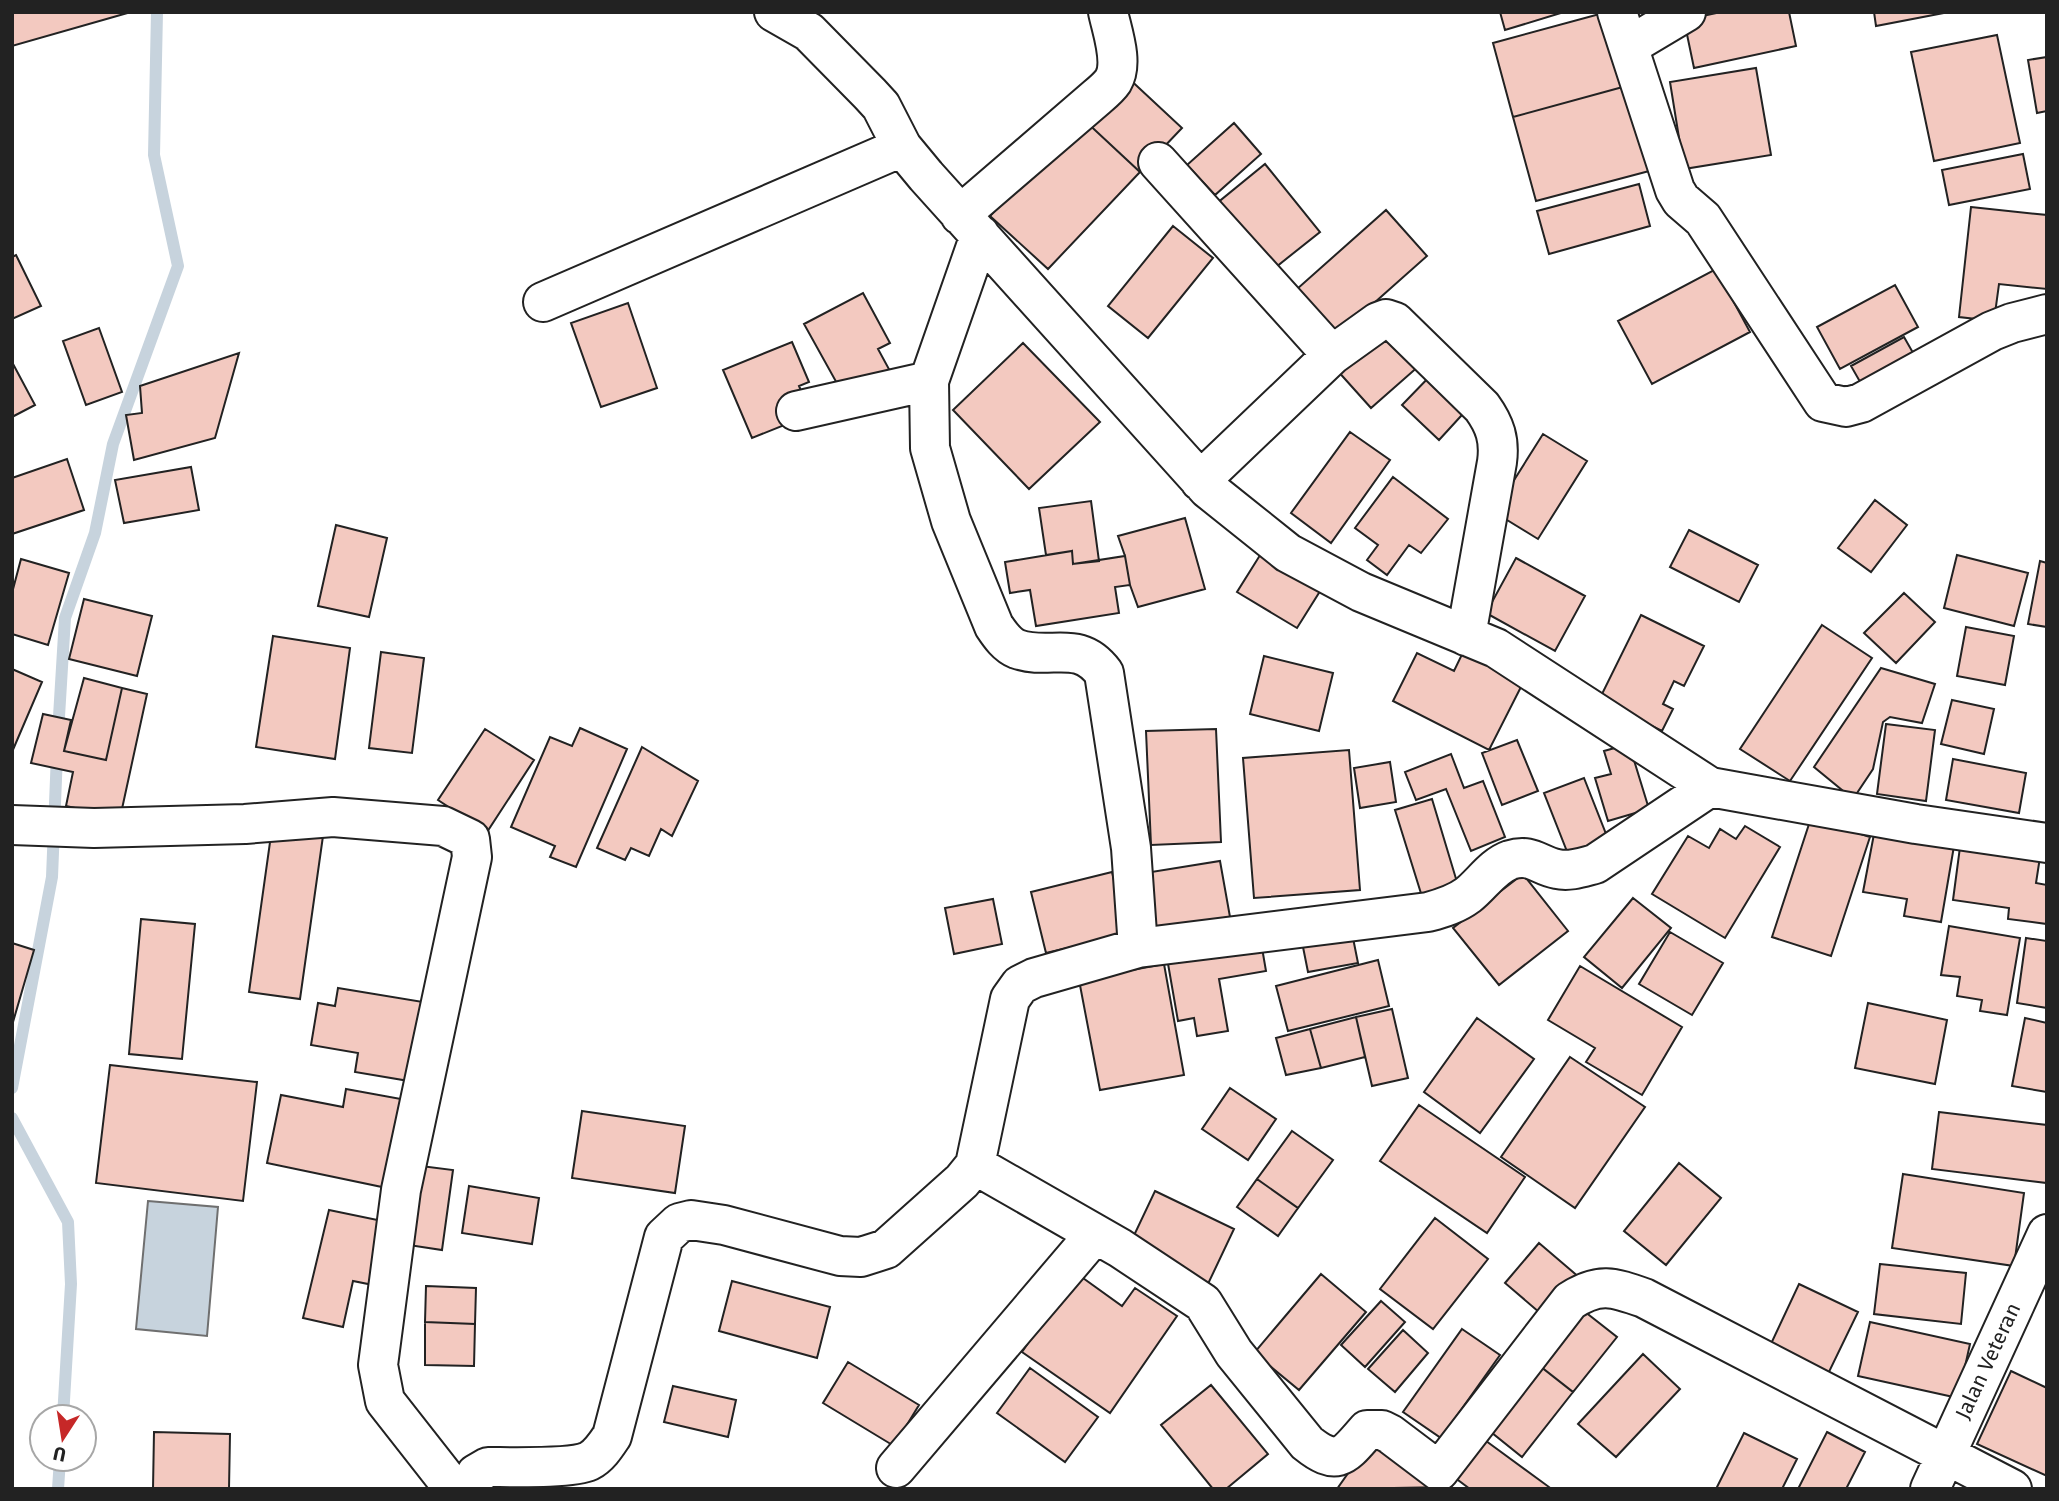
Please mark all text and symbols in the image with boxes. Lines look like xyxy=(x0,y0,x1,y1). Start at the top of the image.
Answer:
street label: Jalan Veteran xyxy=(1950,1299,2026,1423)
north arrow xyxy=(28,1403,98,1473)
text: U xyxy=(51,1442,68,1467)

